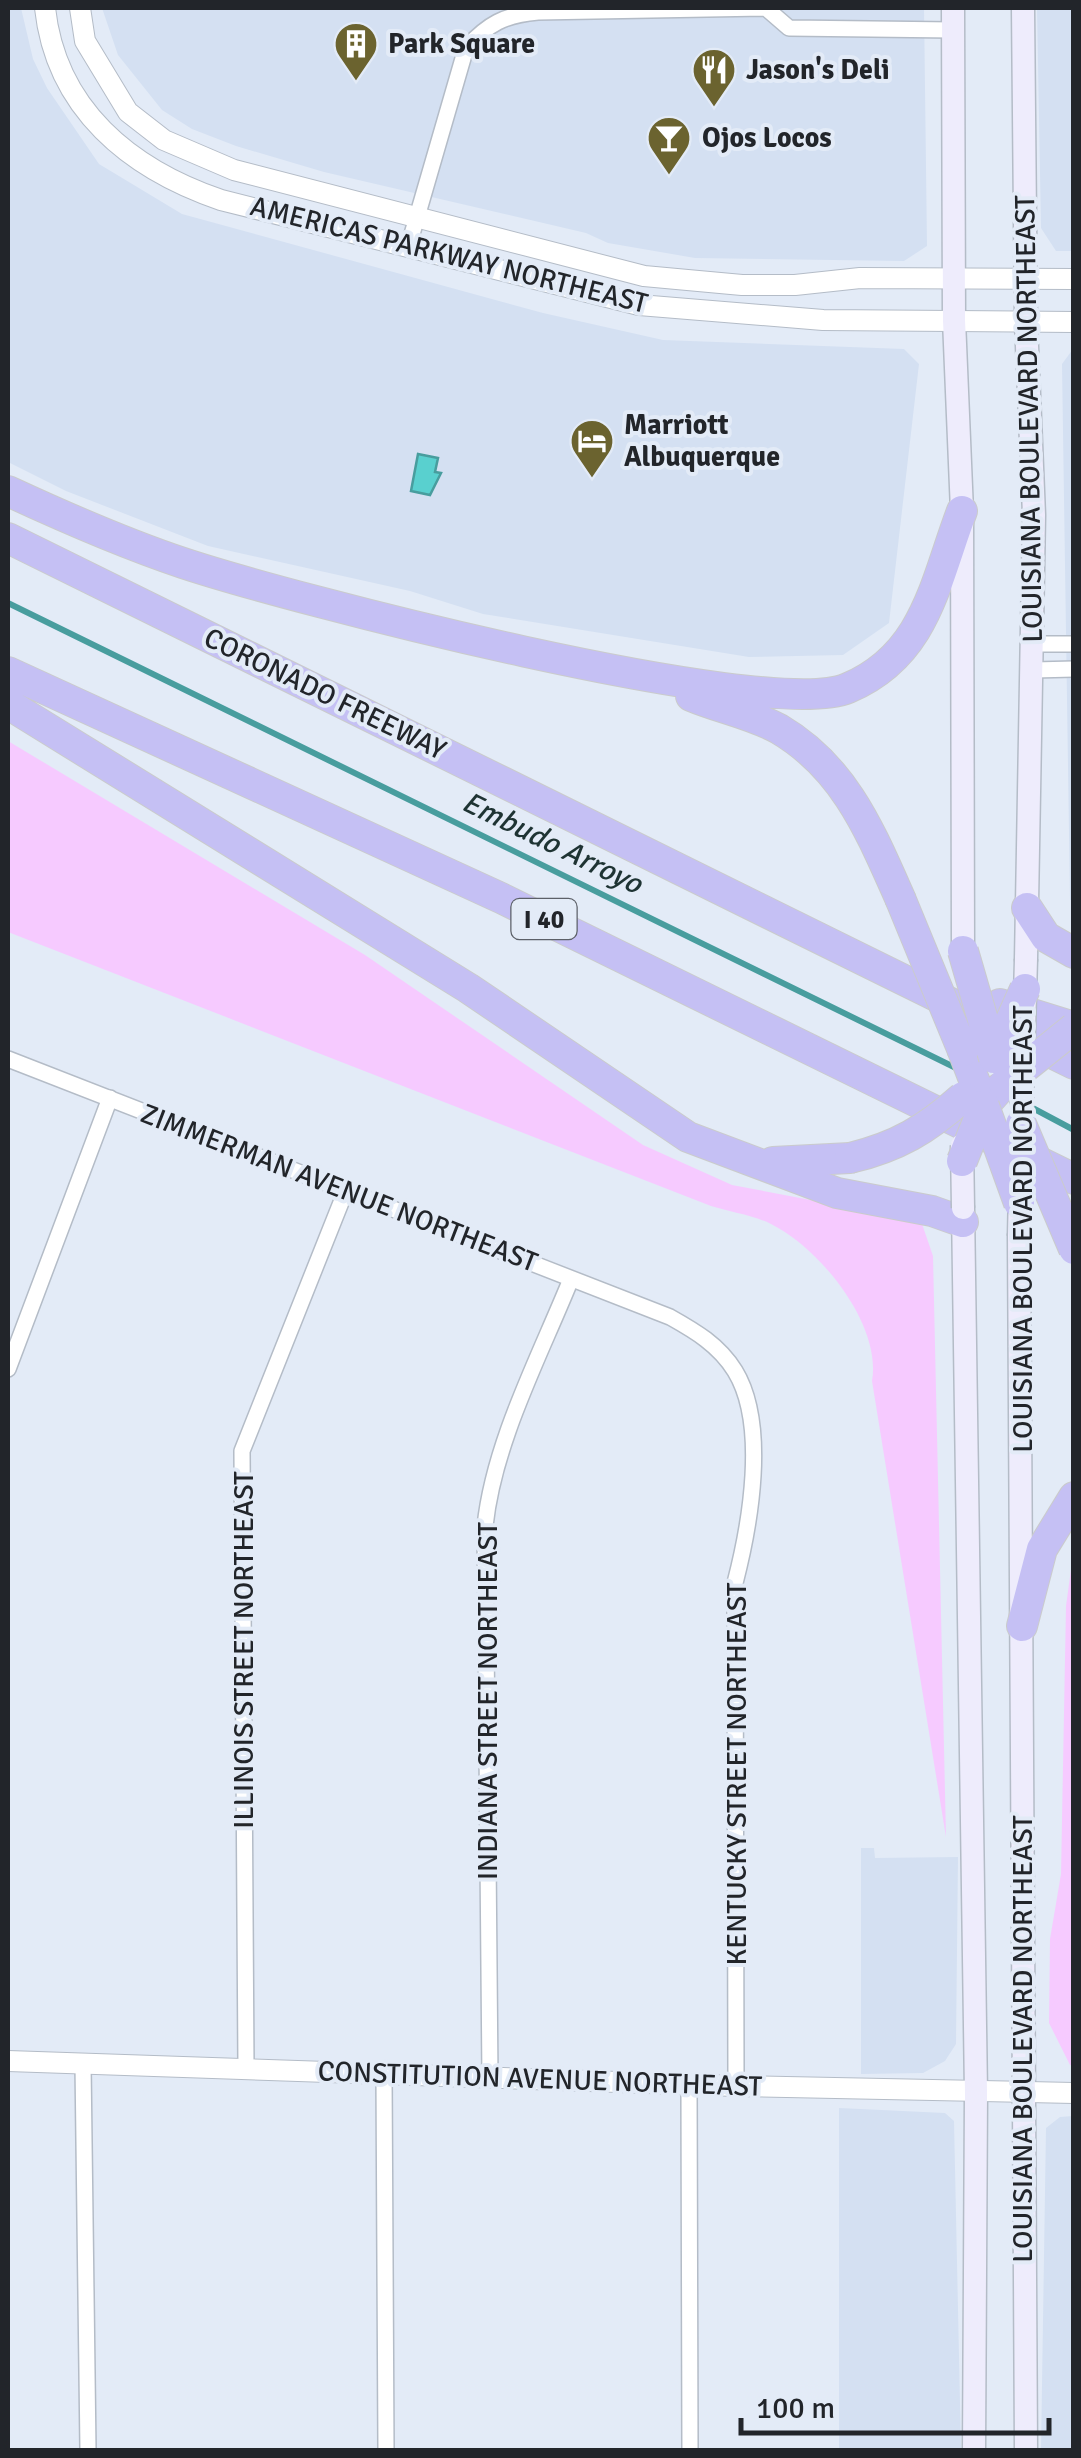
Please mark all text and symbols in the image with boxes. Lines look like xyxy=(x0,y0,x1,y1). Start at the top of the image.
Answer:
building icon: Park Square xyxy=(333,21,379,82)
place label: Park Square xyxy=(388,27,535,61)
restaurant icon: Jason's Deli xyxy=(691,47,737,108)
place label: Jason's Deli xyxy=(746,53,890,87)
bar icon: Ojos Locos xyxy=(646,115,692,176)
place label: Ojos Locos xyxy=(702,121,832,155)
street label: AMERICAS PARKWAY NORTHEAST xyxy=(247,189,651,321)
street label: LOUISIANA BOULEVARD NORTHEAST xyxy=(1008,195,1050,643)
place label: Marriott Albuquerque xyxy=(624,408,780,474)
hotel icon: Marriott Albuquerque xyxy=(569,418,615,479)
street label: CORONADO FREEWAY xyxy=(199,621,451,767)
water label: Embudo Arroyo xyxy=(456,784,649,903)
road number: I 40 xyxy=(512,899,576,939)
street label: LOUISIANA BOULEVARD NORTHEAST xyxy=(1006,1005,1040,1453)
street label: ZIMMERMAN AVENUE NORTHEAST xyxy=(136,1096,542,1280)
street label: ILLINOIS STREET NORTHEAST xyxy=(227,1471,261,1829)
street label: INDIANA STREET NORTHEAST xyxy=(471,1522,505,1880)
street label: KENTUCKY STREET NORTHEAST xyxy=(720,1582,754,1965)
street label: LOUISIANA BOULEVARD NORTHEAST xyxy=(1006,1815,1040,2263)
street label: CONSTITUTION AVENUE NORTHEAST xyxy=(317,2054,763,2104)
scale bar xyxy=(741,2373,1048,2435)
text: 100 m xyxy=(756,2390,835,2427)

